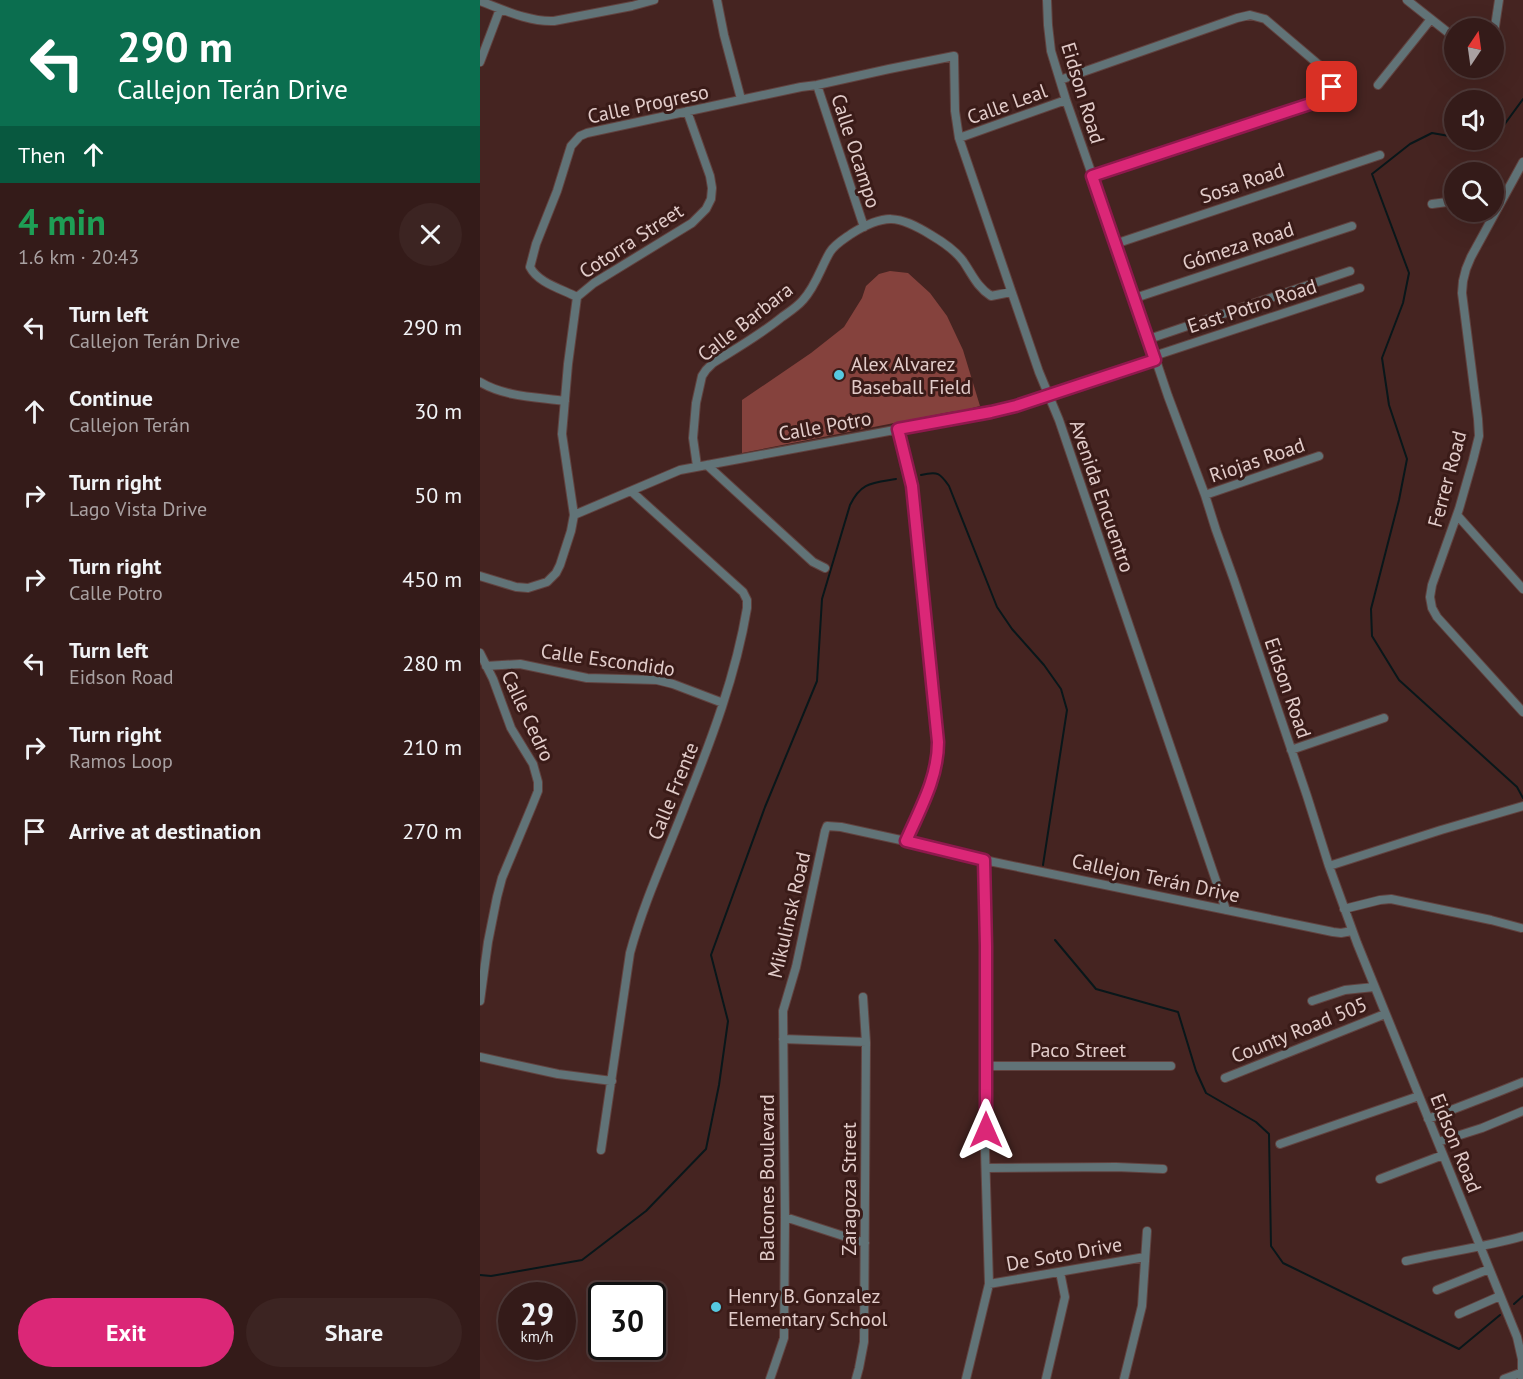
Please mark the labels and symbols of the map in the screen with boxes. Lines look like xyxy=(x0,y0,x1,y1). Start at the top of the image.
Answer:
north arrow xyxy=(1444,18,1504,78)
street label: Eidson Road xyxy=(1055,39,1111,147)
pin xyxy=(1306,61,1357,112)
street label: Calle Leal xyxy=(963,77,1051,130)
street label: Calle Progreso xyxy=(585,78,711,130)
street label: Calle Ocampo xyxy=(825,91,887,211)
street label: Sosa Road xyxy=(1196,156,1288,210)
street label: Cotorra Street xyxy=(574,198,688,284)
street label: Gómeza Road xyxy=(1179,216,1297,276)
street label: East Potro Road xyxy=(1184,273,1320,339)
street label: Calle Barbara xyxy=(692,277,798,367)
place label: Alex Alvarez Baseball Field xyxy=(851,351,971,400)
marker: Alex Alvarez Baseball Field xyxy=(832,368,846,382)
street label: Calle Potro xyxy=(777,405,873,447)
street label: Avenida Encuentro xyxy=(1064,416,1140,576)
street label: Ferrer Road xyxy=(1422,428,1472,530)
street label: Riojas Road xyxy=(1206,432,1308,488)
street label: Eidson Road xyxy=(1259,634,1317,742)
street label: Calle Escondido xyxy=(539,638,677,682)
street label: Calle Cedro xyxy=(496,666,560,766)
street label: Calle Frente xyxy=(642,738,704,844)
street label: Callejon Terán Drive xyxy=(1070,847,1242,909)
street label: Mikulinsk Road xyxy=(762,849,816,981)
street label: County Road 505 xyxy=(1227,991,1371,1069)
street label: Paco Street xyxy=(1030,1037,1126,1063)
street label: Eidson Road xyxy=(1424,1090,1488,1196)
street label: Balcones Boulevard xyxy=(754,1094,780,1262)
position arrow xyxy=(954,1098,1018,1162)
street label: Zaragoza Street xyxy=(836,1122,862,1256)
street label: De Soto Drive xyxy=(1004,1231,1124,1277)
speed limit sign: 30 xyxy=(588,1282,666,1360)
place label: Henry B. Gonzalez Elementary School xyxy=(728,1283,888,1332)
marker: Henry B. Gonzalez Elementary School xyxy=(709,1300,723,1314)

